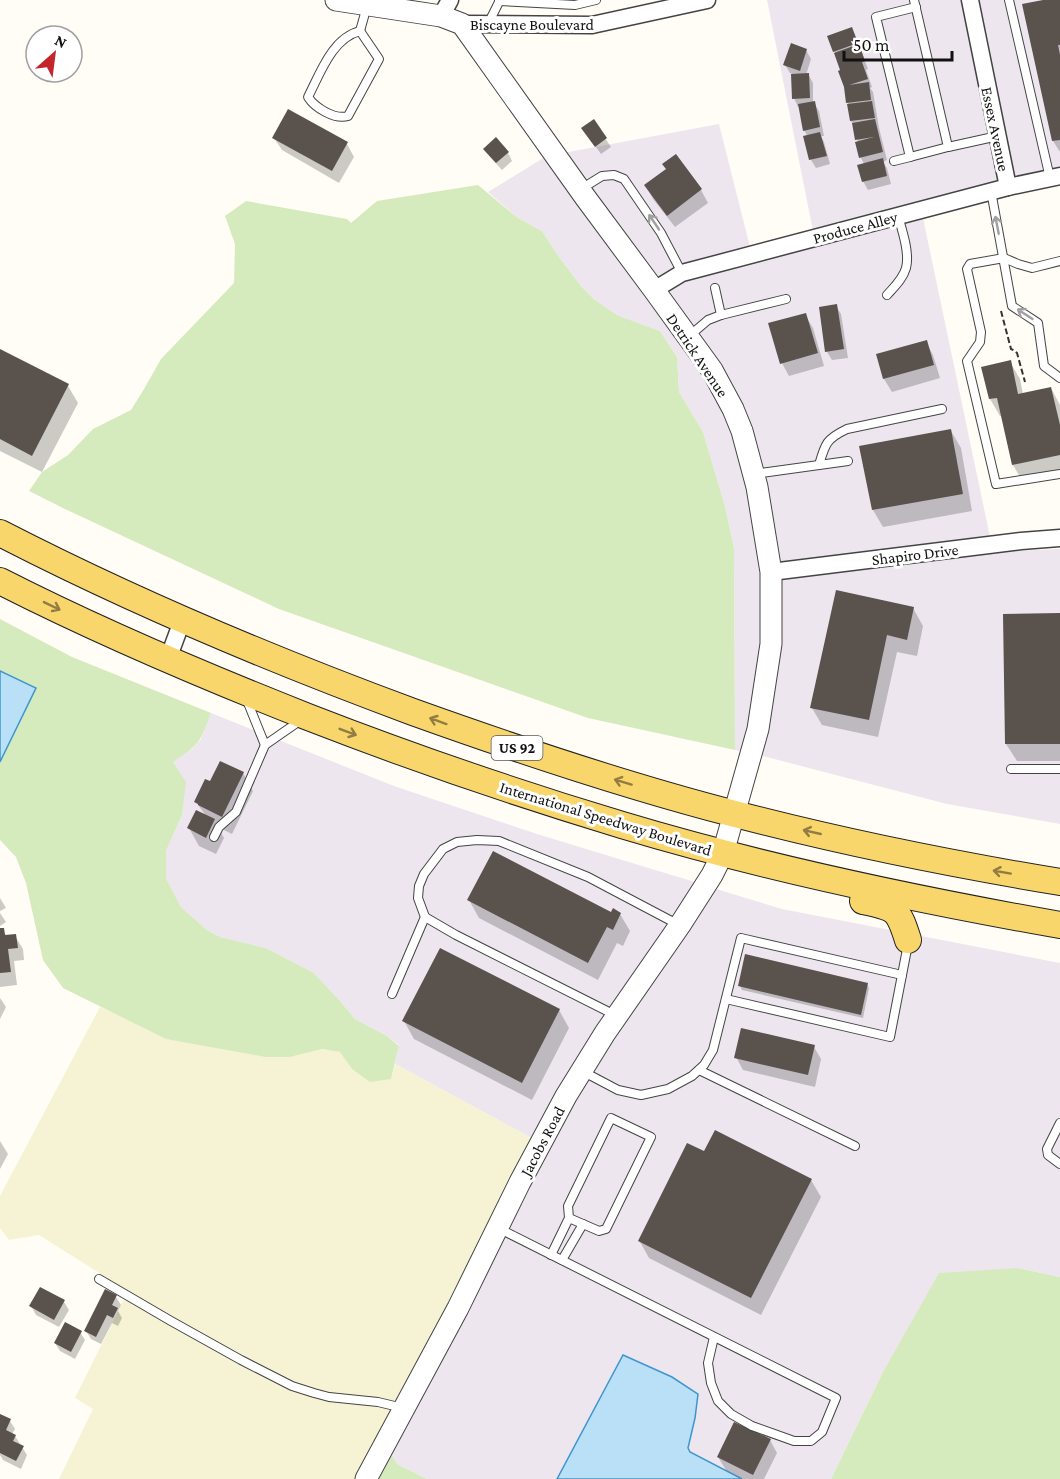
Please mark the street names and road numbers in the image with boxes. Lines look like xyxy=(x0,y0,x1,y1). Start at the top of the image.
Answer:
street label: Biscayne Boulevard xyxy=(470,16,595,34)
street label: Essex Avenue xyxy=(978,85,1013,173)
street label: Produce Alley xyxy=(811,208,900,248)
street label: Detrick Avenue xyxy=(663,310,732,400)
street label: Shapiro Drive xyxy=(871,541,959,569)
road number: US 92 xyxy=(492,736,542,760)
street label: International Speedway Boulevard xyxy=(498,778,714,860)
street label: Jacobs Road xyxy=(516,1103,569,1181)

